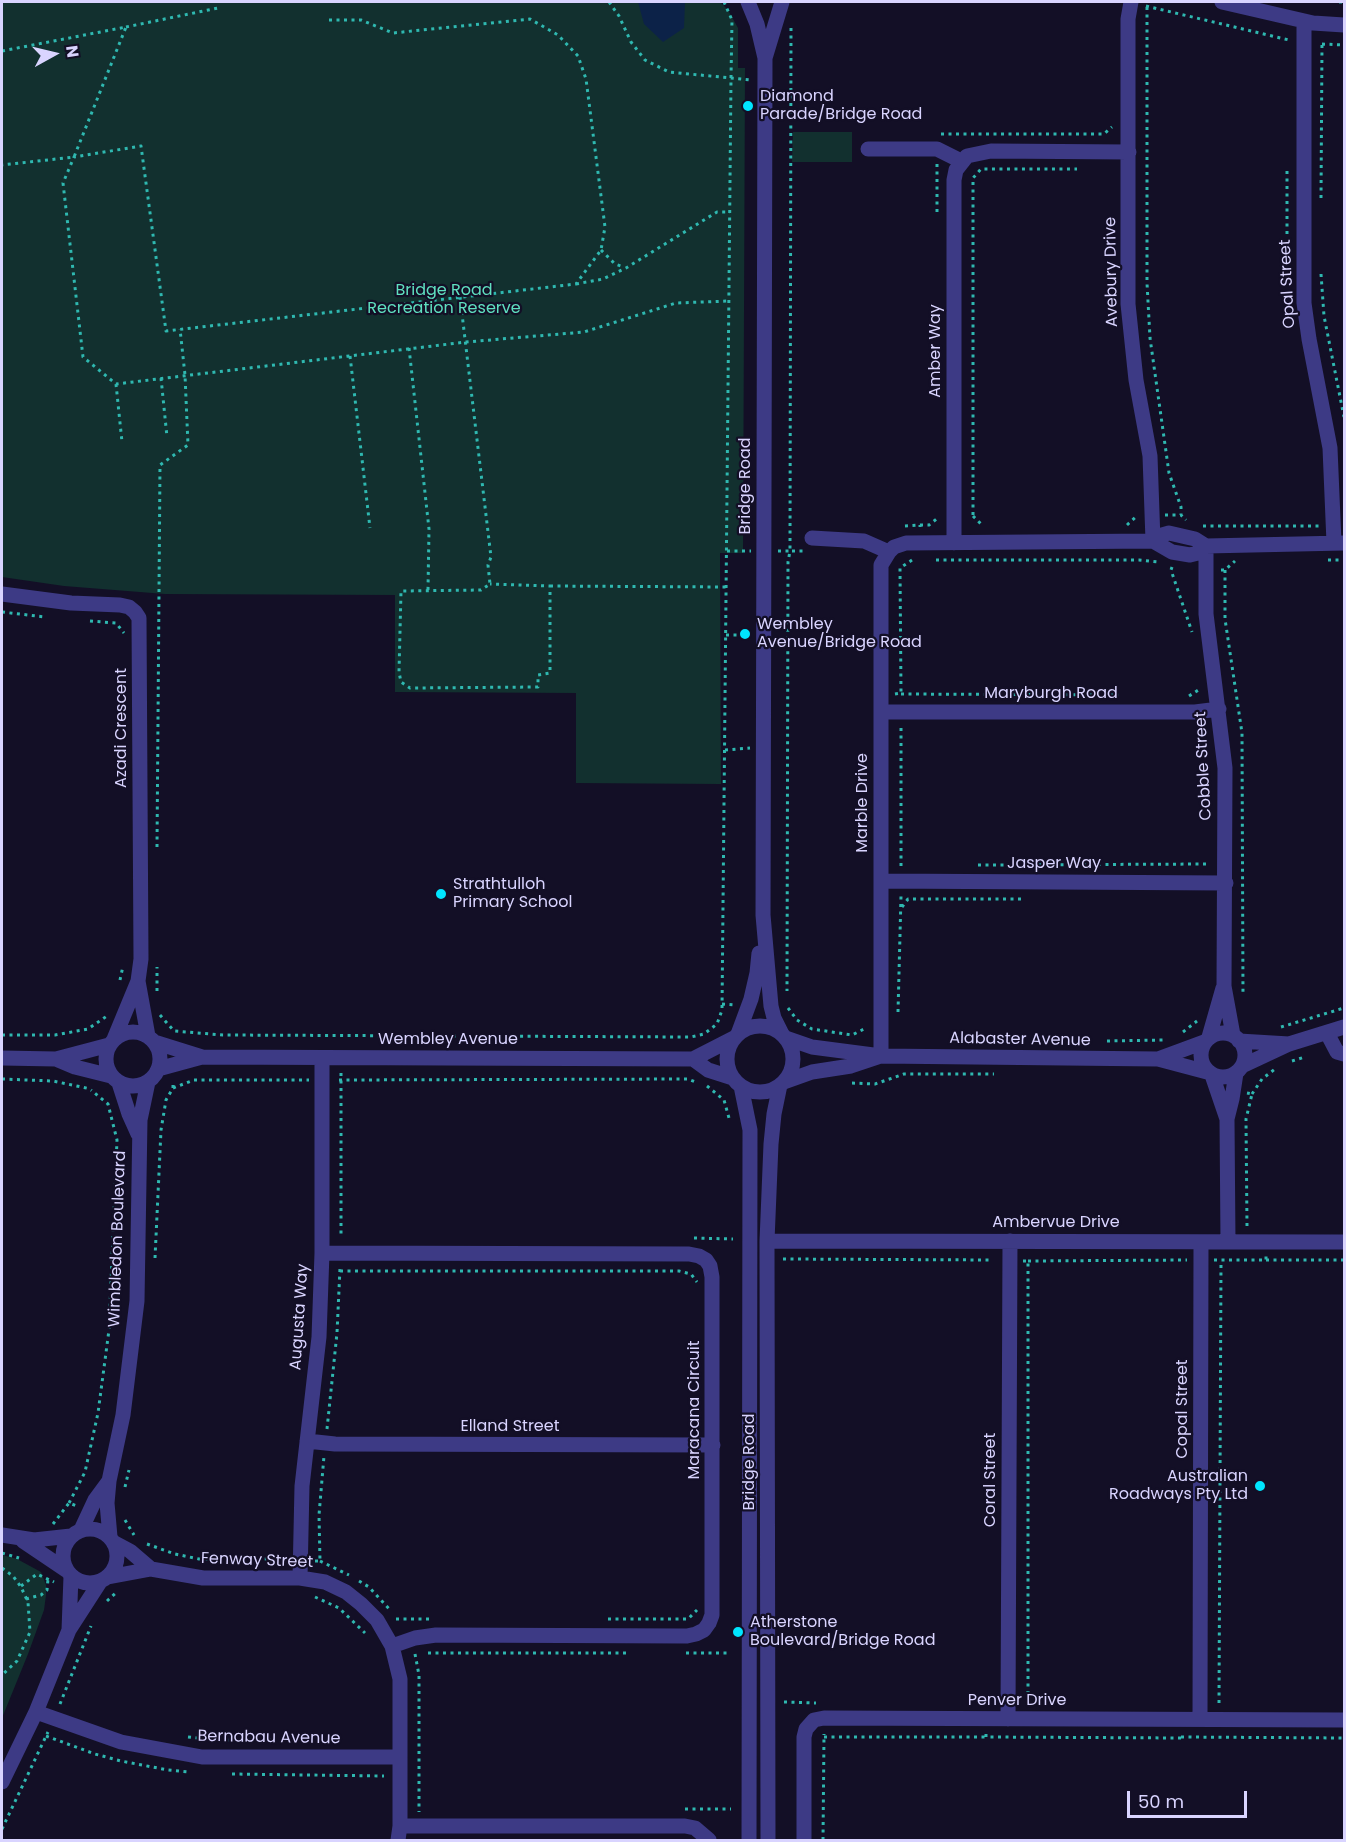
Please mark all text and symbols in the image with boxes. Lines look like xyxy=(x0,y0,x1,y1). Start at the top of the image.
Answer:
north arrow xyxy=(24,24,84,84)
text: N xyxy=(60,44,85,59)
place label: Diamond Parade/Bridge Road xyxy=(760,87,922,125)
marker: Diamond Parade/Bridge Road xyxy=(741,99,755,113)
street label: Avebury Drive xyxy=(1101,217,1123,327)
street label: Opal Street xyxy=(1276,239,1300,329)
park label: Bridge Road Recreation Reserve xyxy=(367,281,521,319)
street label: Amber Way xyxy=(926,304,946,398)
street label: Bridge Road xyxy=(736,437,756,535)
place label: Wembley Avenue/Bridge Road xyxy=(757,615,922,653)
marker: Wembley Avenue/Bridge Road xyxy=(738,627,752,641)
street label: Azadi Crescent xyxy=(112,668,132,788)
street label: Maryburgh Road xyxy=(984,684,1118,704)
street label: Cobble Street xyxy=(1192,711,1216,821)
street label: Marble Drive xyxy=(853,753,873,853)
street label: Jasper Way xyxy=(1007,854,1101,874)
place label: Strathtulloh Primary School xyxy=(453,875,572,913)
marker: Strathtulloh Primary School xyxy=(434,887,448,901)
street label: Alabaster Avenue xyxy=(949,1029,1091,1051)
street label: Wembley Avenue xyxy=(378,1030,518,1050)
street label: Wimbledon Boulevard xyxy=(105,1150,131,1328)
street label: Ambervue Drive xyxy=(992,1213,1120,1233)
street label: Augusta Way xyxy=(287,1263,313,1371)
street label: Maracana Circuit xyxy=(685,1340,705,1480)
street label: Copal Street xyxy=(1173,1359,1193,1459)
street label: Bridge Road xyxy=(740,1413,760,1511)
street label: Elland Street xyxy=(460,1417,560,1437)
street label: Coral Street xyxy=(981,1433,1001,1527)
place label: Australian Roadways Pty Ltd xyxy=(1109,1467,1248,1505)
marker: Australian Roadways Pty Ltd xyxy=(1253,1479,1267,1493)
street label: Fenway Street xyxy=(201,1549,313,1573)
place label: Atherstone Boulevard/Bridge Road xyxy=(750,1613,935,1651)
marker: Atherstone Boulevard/Bridge Road xyxy=(731,1625,745,1639)
street label: Penver Drive xyxy=(968,1691,1066,1711)
street label: Bernabau Avenue xyxy=(197,1727,341,1749)
scale bar xyxy=(1130,1779,1250,1817)
text: 50 m xyxy=(1138,1789,1184,1814)

